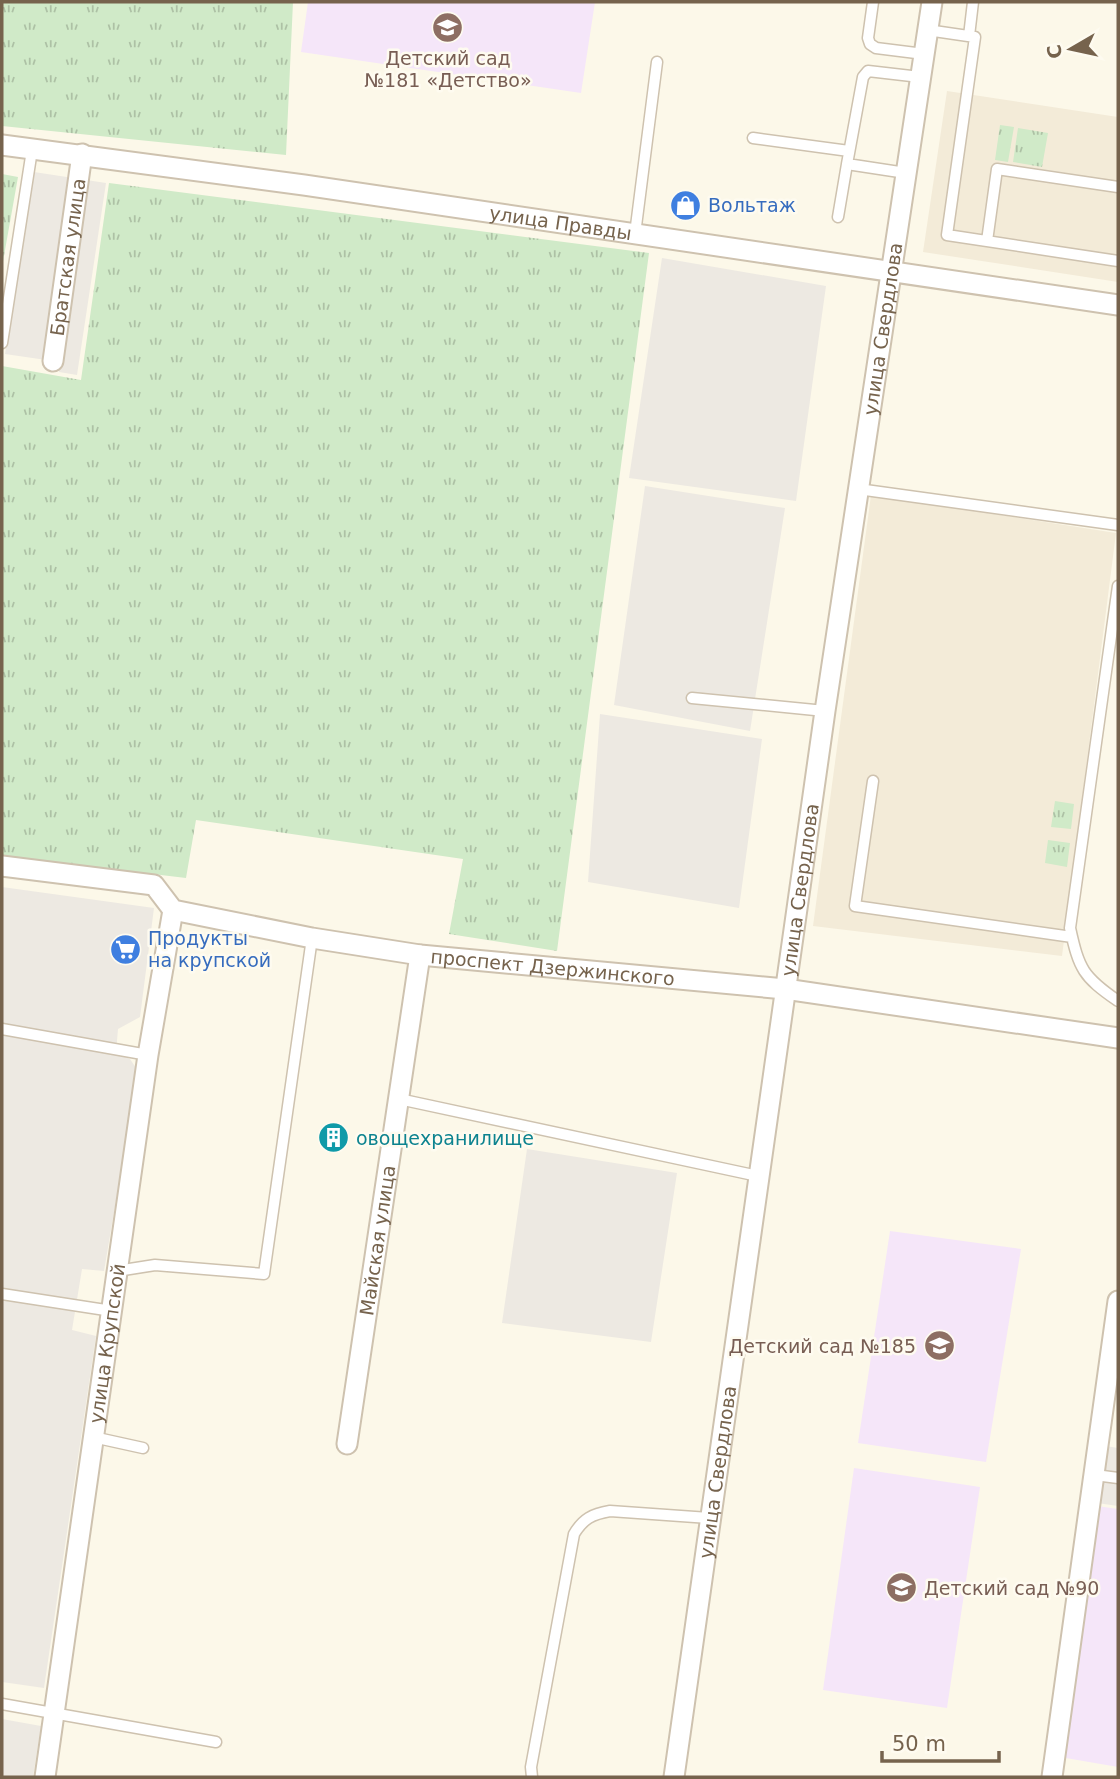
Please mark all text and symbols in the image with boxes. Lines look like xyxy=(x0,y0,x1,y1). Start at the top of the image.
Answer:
school or university icon: Детский сад №181 «Детство» xyxy=(431,10,465,44)
north arrow xyxy=(1036,14,1106,84)
text: С xyxy=(1042,43,1066,60)
place label: Детский сад №181 «Детство» xyxy=(364,47,532,91)
street label: Братская улица xyxy=(46,177,90,337)
shop icon: Вольтаж xyxy=(668,188,702,222)
place label: Вольтаж xyxy=(708,194,796,216)
street label: улица Правды xyxy=(488,201,633,244)
street label: улица Свердлова xyxy=(859,241,907,417)
street label: улица Свердлова xyxy=(777,802,823,978)
place label: Продукты на крупской xyxy=(148,927,271,971)
supermarket icon: Продукты на крупской xyxy=(108,932,142,966)
street label: проспект Дзержинского xyxy=(430,945,676,990)
building icon: овощехранилище xyxy=(316,1121,350,1155)
place label: овощехранилище xyxy=(356,1127,534,1149)
street label: Майская улица xyxy=(355,1164,400,1317)
street label: улица Крупской xyxy=(85,1262,129,1425)
school or university icon: Детский сад №185 xyxy=(922,1329,956,1363)
place label: Детский сад №185 xyxy=(728,1335,916,1357)
street label: улица Свердлова xyxy=(694,1384,740,1560)
school or university icon: Детский сад №90 xyxy=(884,1571,918,1605)
place label: Детский сад №90 xyxy=(924,1577,1099,1599)
scale bar xyxy=(882,1720,999,1764)
text: 50 m xyxy=(892,1732,946,1756)

